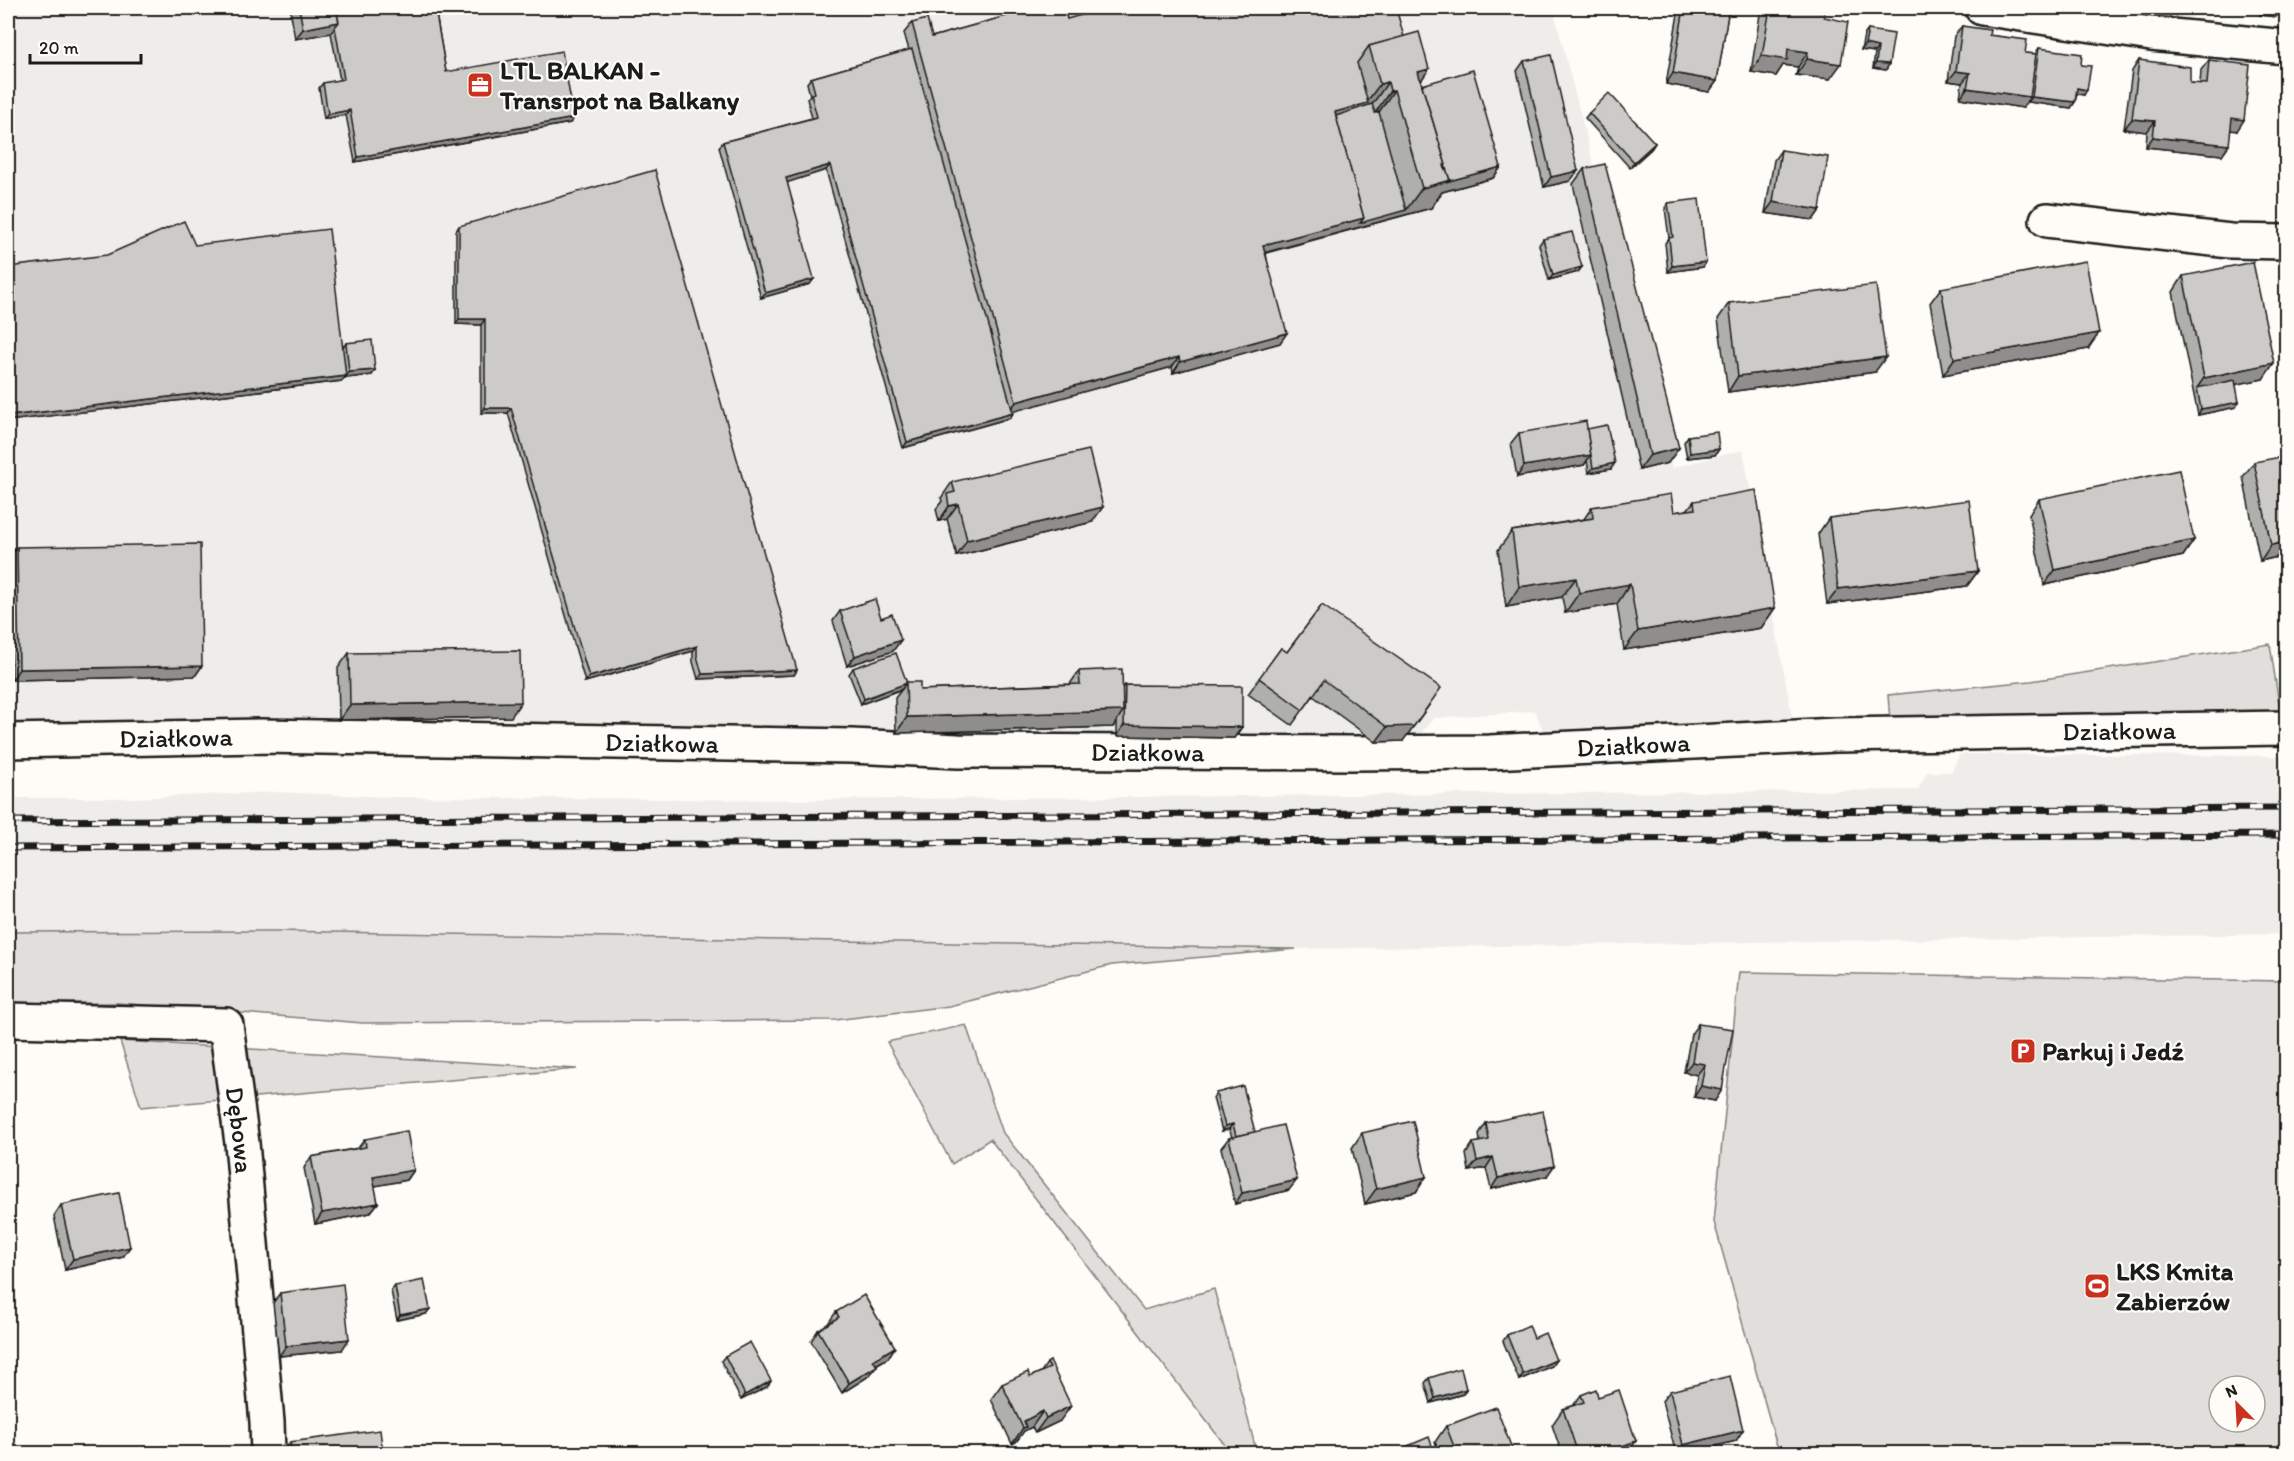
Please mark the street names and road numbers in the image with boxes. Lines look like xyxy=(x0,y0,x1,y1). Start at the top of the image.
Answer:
street label: Działkowa xyxy=(2062,714,2177,747)
street label: Działkowa xyxy=(119,721,234,755)
street label: Działkowa xyxy=(605,726,720,760)
street label: Działkowa xyxy=(1576,726,1692,764)
street label: Działkowa xyxy=(1091,736,1205,768)
street label: Dębowa xyxy=(219,1085,261,1175)

